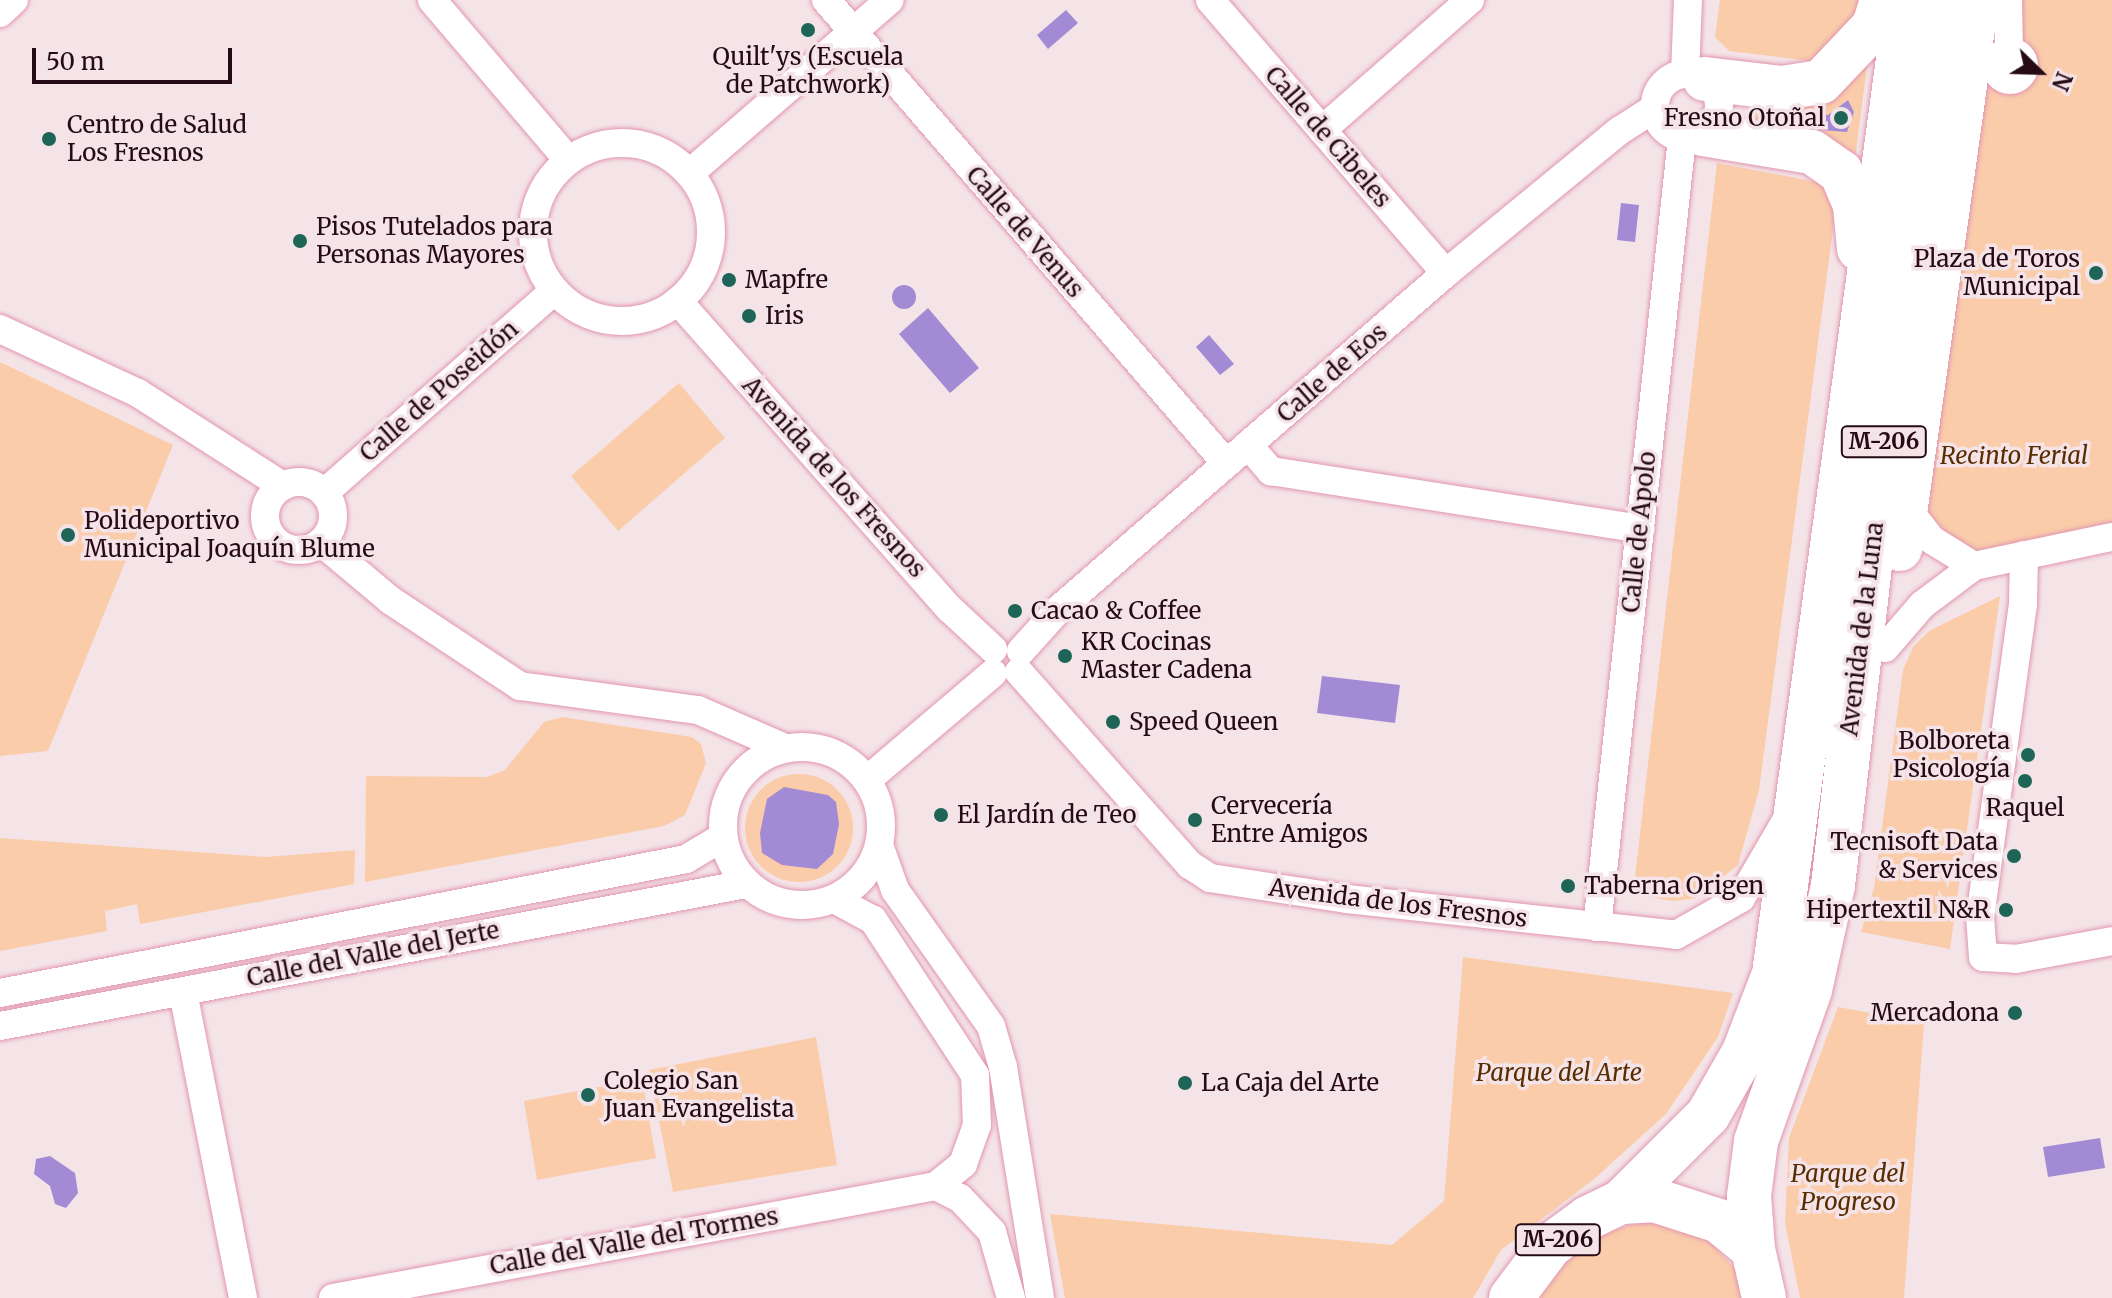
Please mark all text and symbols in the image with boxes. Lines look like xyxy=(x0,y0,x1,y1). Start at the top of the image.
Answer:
marker: Quilt'ys (Escuela de Patchwork) xyxy=(799,21,817,39)
scale bar xyxy=(36,32,236,82)
north arrow xyxy=(2000,32,2080,112)
place label: Quilt'ys (Escuela de Patchwork) xyxy=(712,43,904,99)
text: 50 m xyxy=(46,46,105,77)
street label: Calle de Cibeles xyxy=(1259,61,1397,213)
text: N xyxy=(2046,68,2078,95)
place label: Fresno Otoñal xyxy=(1664,104,1825,132)
marker: Fresno Otoñal xyxy=(1832,109,1850,127)
place label: Centro de Salud Los Fresnos xyxy=(67,111,247,167)
marker: Centro de Salud Los Fresnos xyxy=(38,128,60,150)
street label: Calle de Venus xyxy=(960,161,1090,303)
place label: Pisos Tutelados para Personas Mayores xyxy=(316,213,553,269)
marker: Pisos Tutelados para Personas Mayores xyxy=(291,232,309,250)
place label: Plaza de Toros Municipal xyxy=(1914,245,2080,301)
marker: Plaza de Toros Municipal xyxy=(2087,264,2105,282)
place label: Mapfre xyxy=(745,266,828,294)
marker: Mapfre xyxy=(720,271,738,289)
place label: Iris xyxy=(765,302,804,330)
marker: Iris xyxy=(740,307,758,325)
street label: Calle de Poseidón xyxy=(354,314,524,468)
street label: Calle de Eos xyxy=(1271,318,1393,428)
street label: Avenida de los Fresnos xyxy=(736,371,932,583)
road number: M-206 xyxy=(1840,424,1928,460)
park label: Recinto Ferial xyxy=(1940,442,2088,470)
street label: Calle de Apolo xyxy=(1616,450,1662,614)
place label: Polideportivo Municipal Joaquín Blume xyxy=(84,507,375,563)
street label: Avenida de la Luna xyxy=(1835,520,1889,738)
marker: Polideportivo Municipal Joaquín Blume xyxy=(59,526,77,544)
place label: Cacao & Coffee xyxy=(1031,597,1201,625)
marker: Cacao & Coffee xyxy=(1006,602,1024,620)
place label: KR Cocinas Master Cadena xyxy=(1081,628,1252,684)
marker: KR Cocinas Master Cadena xyxy=(1056,647,1074,665)
place label: Speed Queen xyxy=(1129,708,1278,736)
marker: Speed Queen xyxy=(1104,713,1122,731)
place label: Bolboreta Psicología xyxy=(1893,727,2010,783)
marker: Bolboreta Psicología xyxy=(2017,744,2039,766)
marker: Raquel xyxy=(2016,772,2034,790)
place label: Cervecería Entre Amigos xyxy=(1211,792,1368,848)
place label: Raquel xyxy=(1986,794,2064,822)
place label: El Jardín de Teo xyxy=(957,801,1136,829)
marker: El Jardín de Teo xyxy=(932,806,950,824)
marker: Cervecería Entre Amigos xyxy=(1186,811,1204,829)
place label: Tecnisoft Data & Services xyxy=(1830,828,1998,884)
marker: Tecnisoft Data & Services xyxy=(2005,847,2023,865)
place label: Taberna Origen xyxy=(1584,872,1764,900)
street label: Avenida de los Fresnos xyxy=(1267,873,1529,933)
marker: Taberna Origen xyxy=(1559,877,1577,895)
place label: Hipertextil N&R xyxy=(1806,896,1990,924)
marker: Hipertextil N&R xyxy=(1997,901,2015,919)
street label: Calle del Valle del Jerte xyxy=(244,915,502,993)
place label: Mercadona xyxy=(1870,999,1999,1027)
marker: Mercadona xyxy=(2006,1004,2024,1022)
park label: Parque del Arte xyxy=(1476,1059,1642,1087)
place label: Colegio San Juan Evangelista xyxy=(604,1067,794,1123)
place label: La Caja del Arte xyxy=(1201,1069,1379,1097)
marker: La Caja del Arte xyxy=(1176,1074,1194,1092)
marker: Colegio San Juan Evangelista xyxy=(579,1086,597,1104)
park label: Parque del Progreso xyxy=(1791,1160,1905,1216)
street label: Calle del Valle del Tormes xyxy=(488,1201,780,1281)
road number: M-206 xyxy=(1514,1222,1602,1258)

